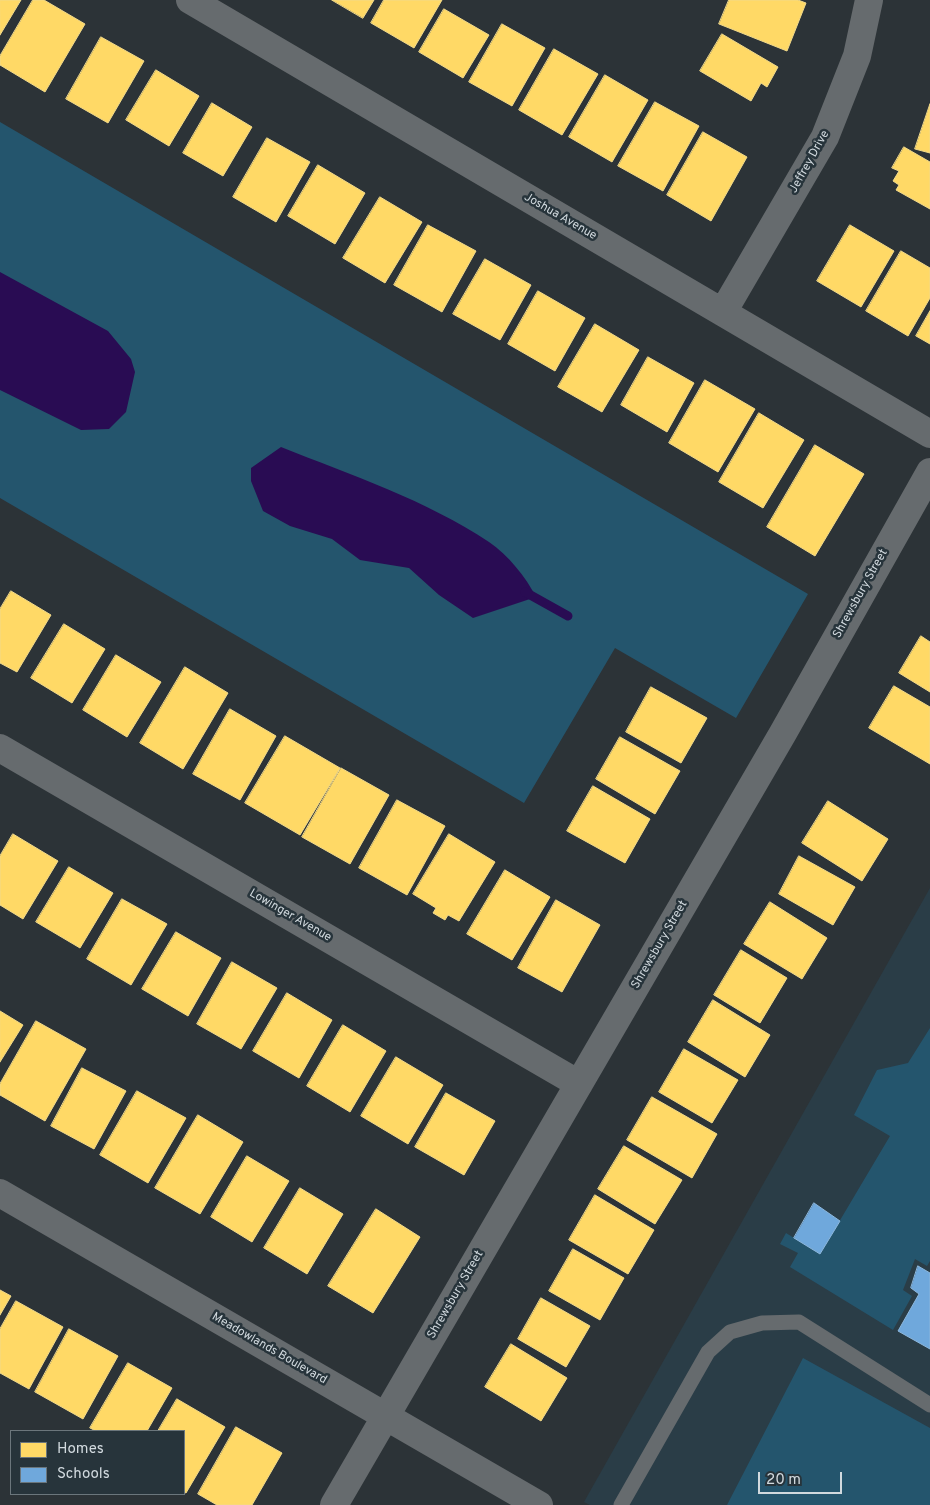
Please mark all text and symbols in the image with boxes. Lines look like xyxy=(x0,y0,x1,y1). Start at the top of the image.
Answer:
street label: Jeffrey Drive xyxy=(787,128,833,196)
street label: Joshua Avenue xyxy=(521,190,599,244)
street label: Shrewsbury Street xyxy=(831,547,891,641)
street label: Lowinger Avenue xyxy=(246,887,334,945)
street label: Shrewsbury Street xyxy=(629,898,691,992)
street label: Shrewsbury Street xyxy=(425,1248,487,1342)
street label: Meadowlands Boulevard xyxy=(209,1310,329,1388)
legend xyxy=(10,1430,185,1495)
text: Homes xyxy=(57,1440,104,1459)
scale bar xyxy=(760,1462,844,1494)
text: Schools xyxy=(57,1465,110,1484)
text: 20 m xyxy=(766,1471,801,1490)

